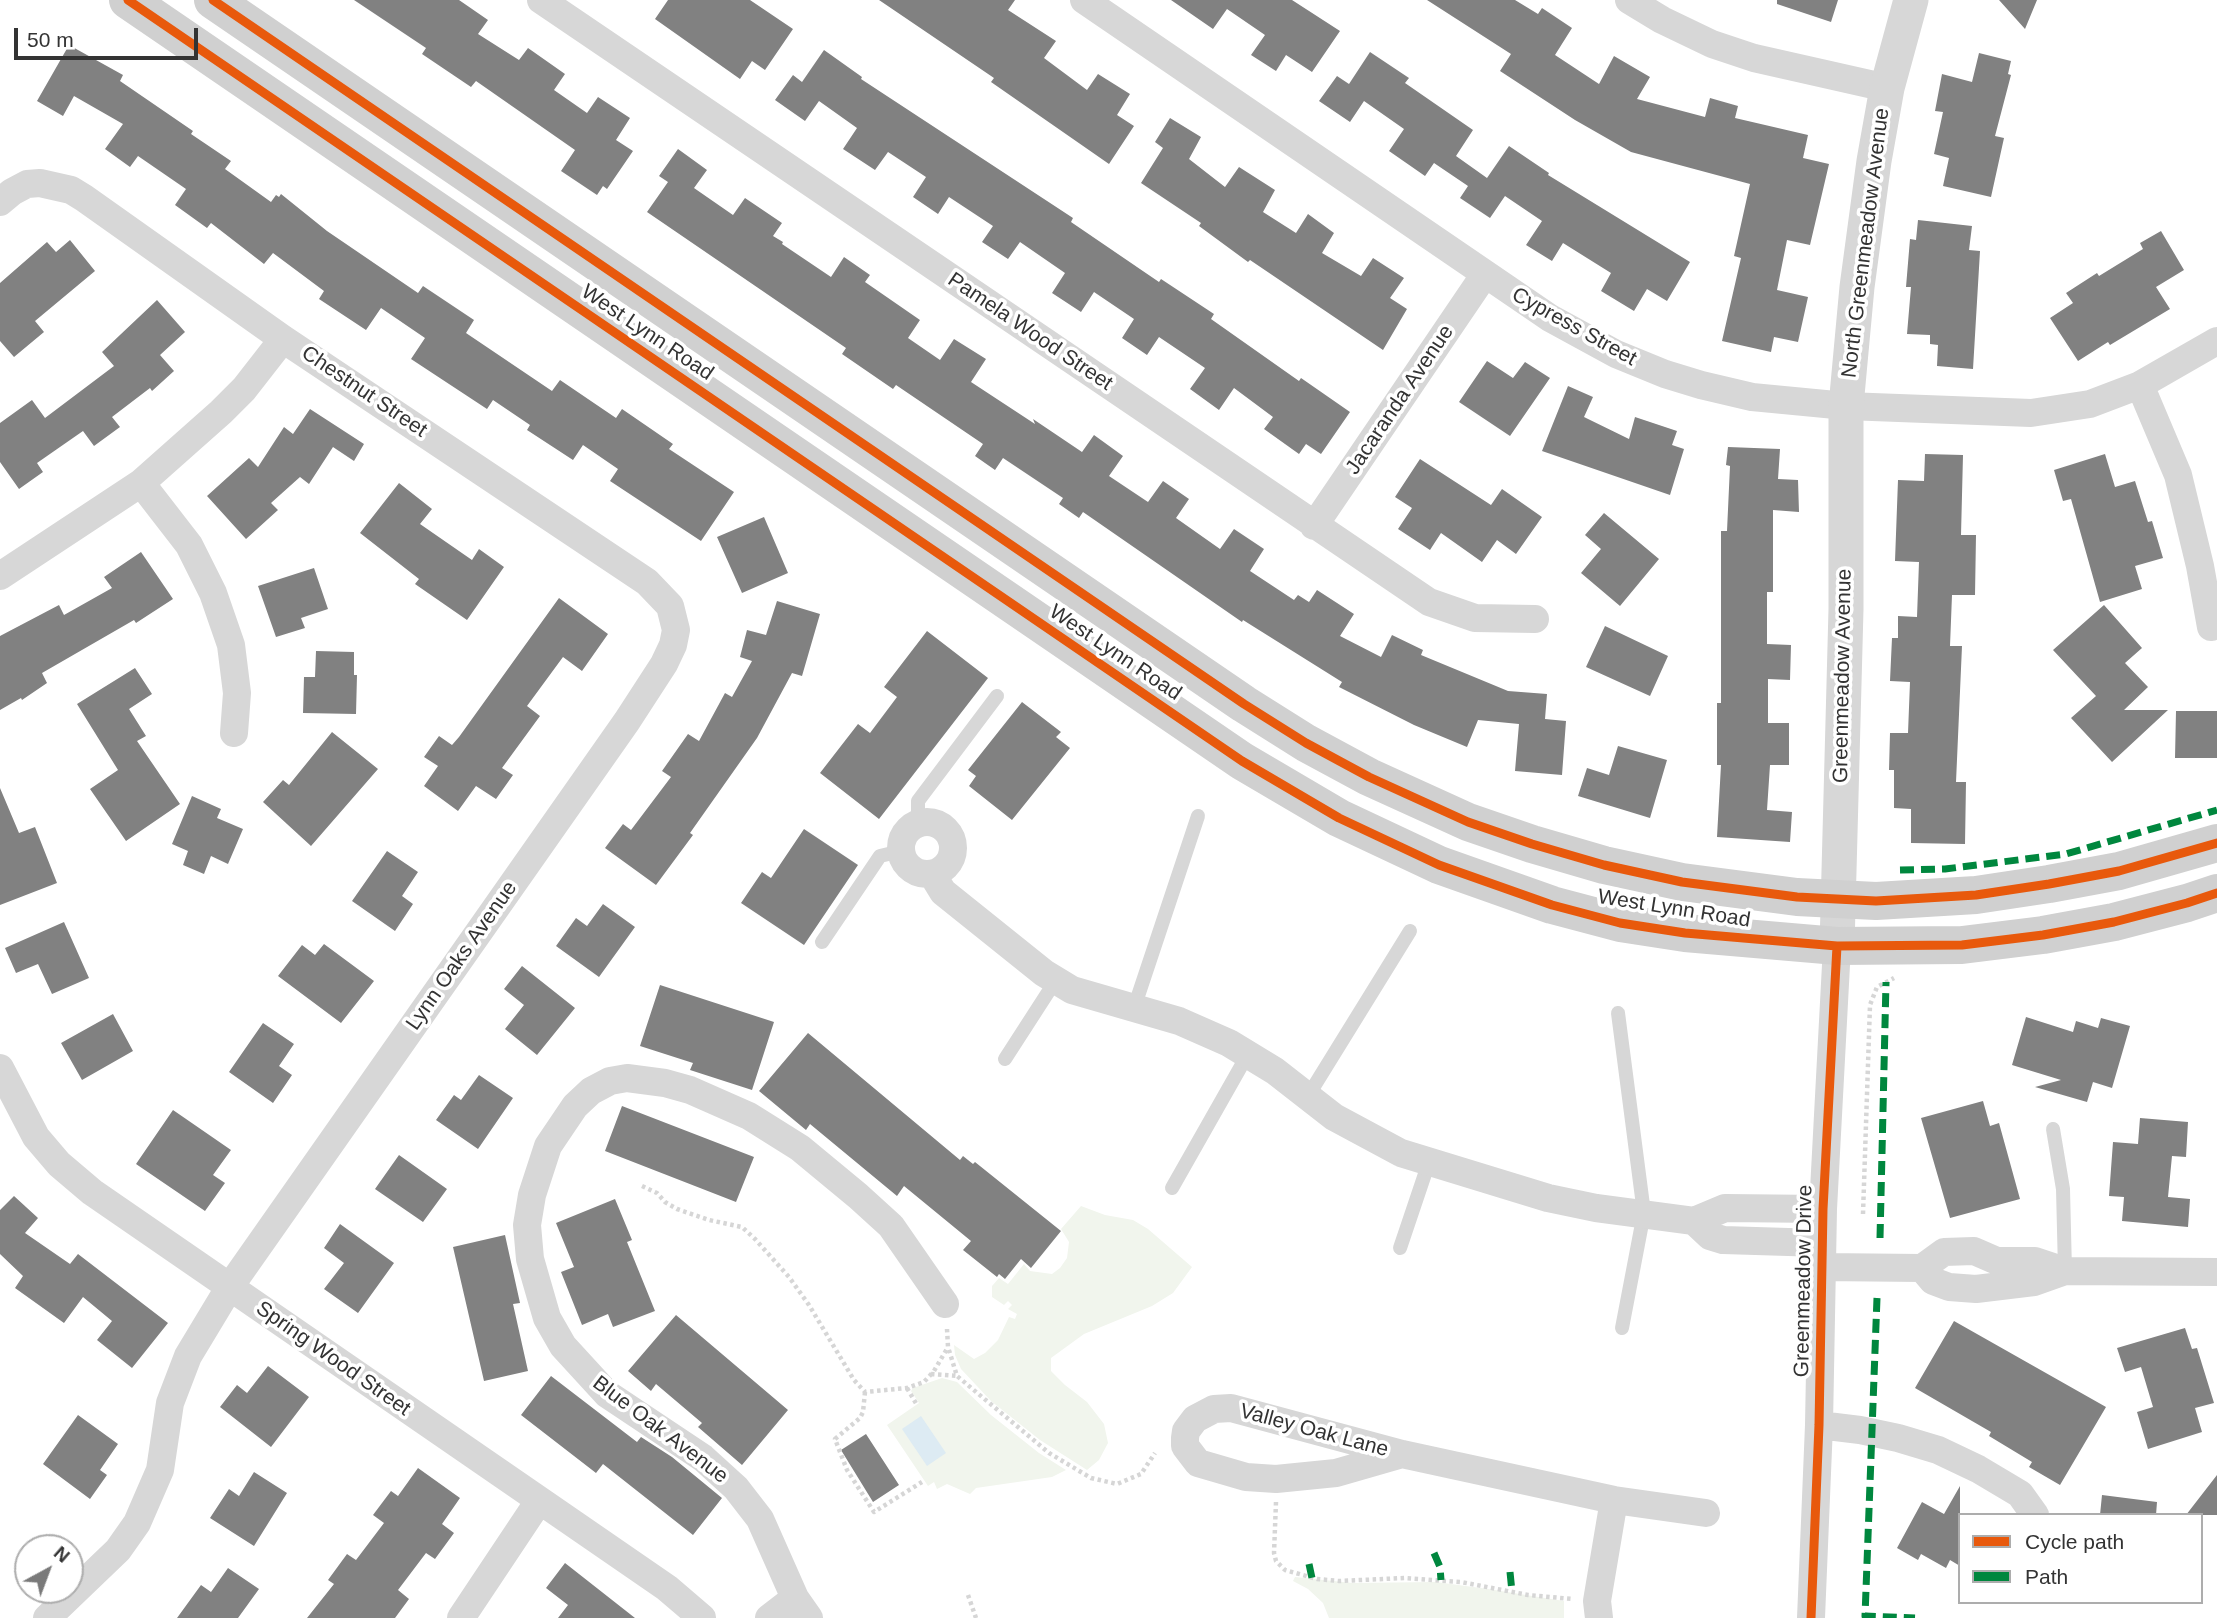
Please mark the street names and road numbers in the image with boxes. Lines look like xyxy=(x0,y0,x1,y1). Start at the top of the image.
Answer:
street label: North Greenmeadow Avenue xyxy=(1837,107,1895,379)
street label: Pamela Wood Street xyxy=(943,267,1117,397)
street label: West Lynn Road xyxy=(576,279,718,387)
street label: Cypress Street xyxy=(1507,282,1641,372)
street label: Jacaranda Avenue xyxy=(1341,321,1459,479)
street label: Chestnut Street xyxy=(296,341,432,443)
street label: Greenmeadow Avenue xyxy=(1829,569,1857,783)
street label: West Lynn Road xyxy=(1044,599,1186,707)
street label: Lynn Oaks Avenue xyxy=(401,877,523,1035)
street label: West Lynn Road xyxy=(1596,885,1752,933)
street label: Greenmeadow Drive xyxy=(1790,1185,1818,1377)
street label: Spring Wood Street xyxy=(251,1296,415,1422)
street label: Blue Oak Avenue xyxy=(587,1371,733,1489)
street label: Valley Oak Lane xyxy=(1237,1399,1391,1463)

